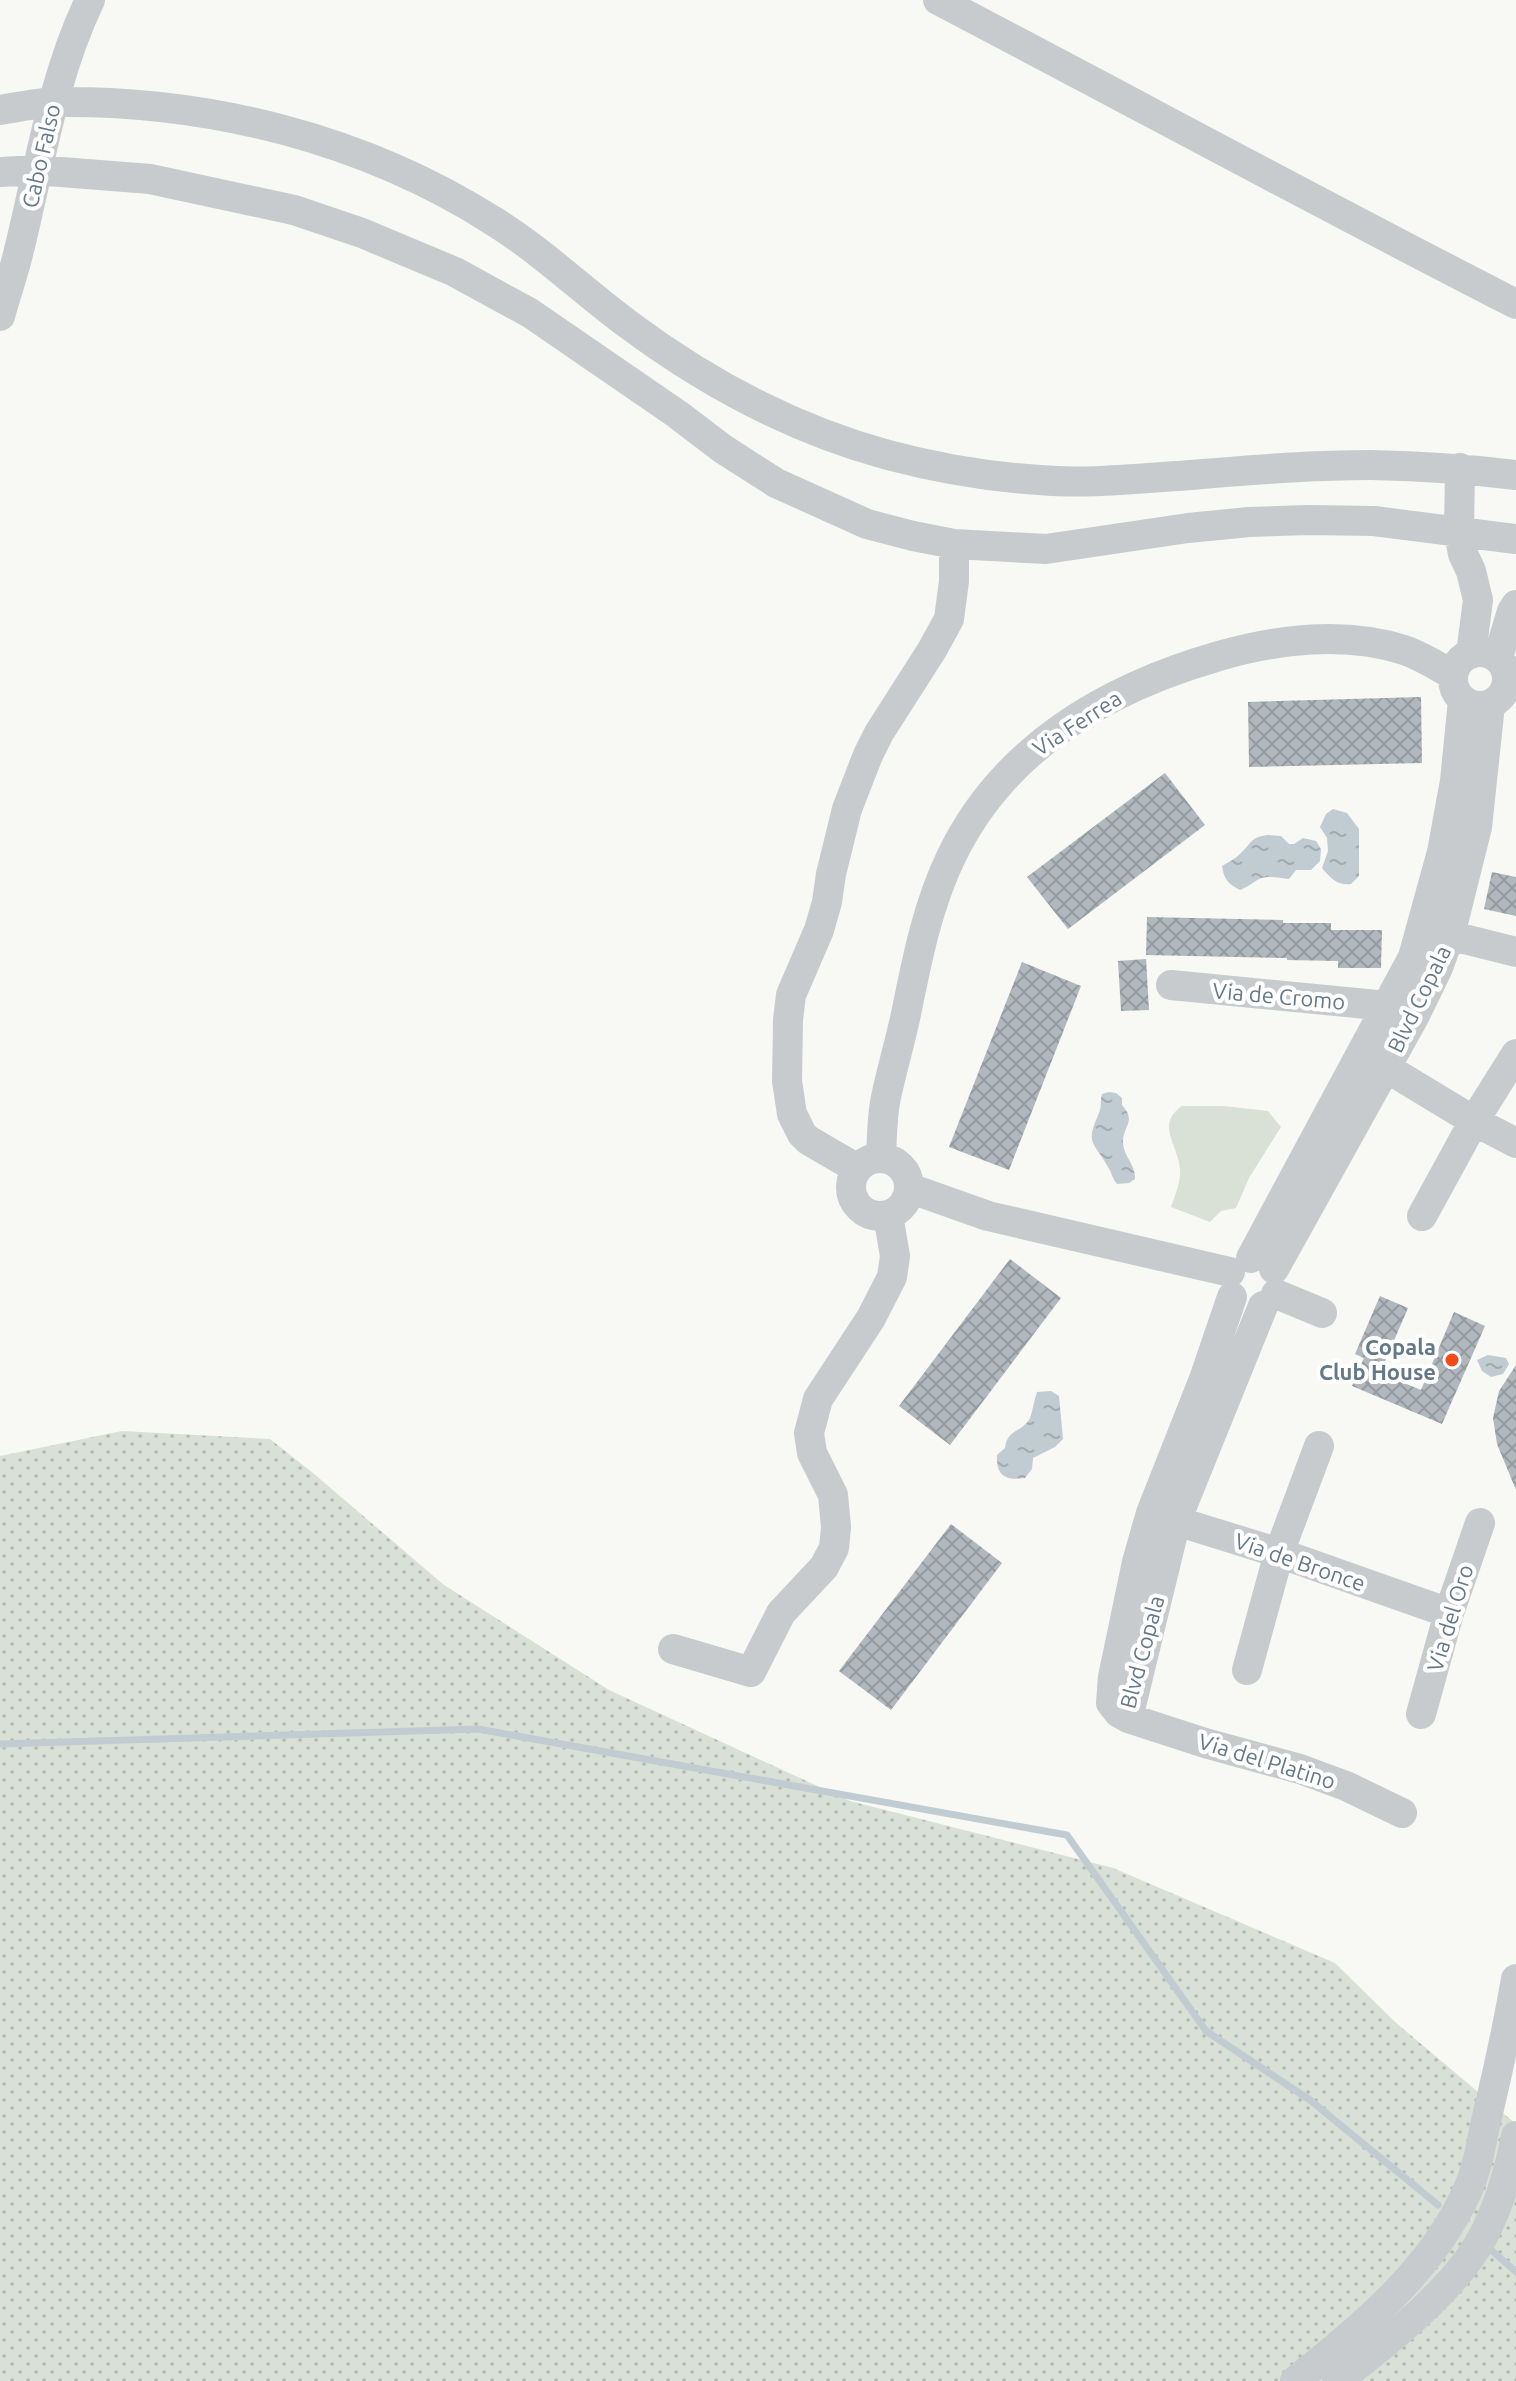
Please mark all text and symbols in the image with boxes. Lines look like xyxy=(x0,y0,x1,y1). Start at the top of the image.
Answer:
street label: Cabo Falso xyxy=(16,102,65,210)
street label: Via Ferrea xyxy=(1028,685,1126,760)
street label: Blvd Copala xyxy=(1382,941,1455,1056)
street label: Via de Cromo xyxy=(1212,977,1346,1014)
place label: Copala Club House xyxy=(1319,1334,1436,1384)
marker: Copala Club House xyxy=(1443,1351,1461,1369)
street label: Via de Bronce xyxy=(1232,1527,1369,1596)
street label: Via del Oro xyxy=(1421,1561,1478,1674)
street label: Blvd Copala xyxy=(1114,1593,1169,1711)
street label: Via del Platino xyxy=(1196,1728,1339,1793)

